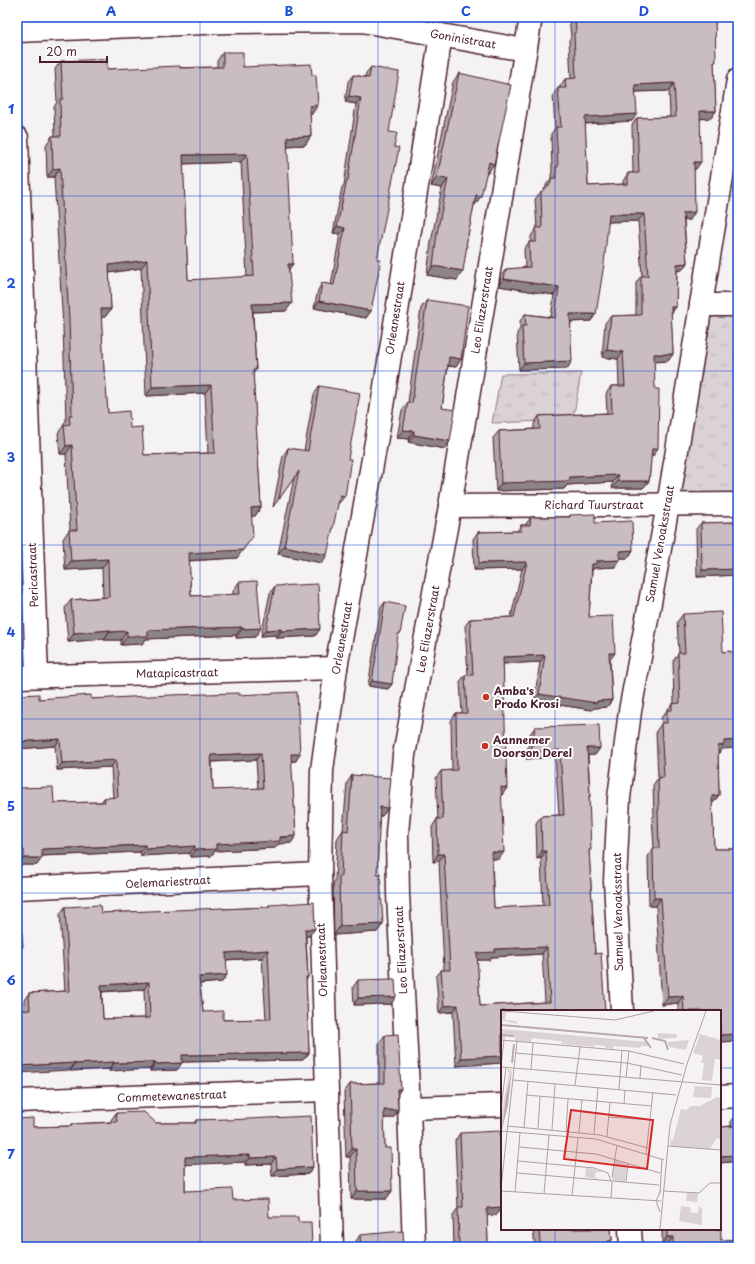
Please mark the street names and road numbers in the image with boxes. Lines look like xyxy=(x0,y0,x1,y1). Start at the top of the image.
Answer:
street label: Goninistraat xyxy=(429,24,498,53)
street label: Leo Eliazerstraat xyxy=(466,264,497,355)
street label: Orleanestraat xyxy=(380,280,409,356)
street label: Samuel Venoaksstraat xyxy=(641,483,678,604)
street label: Richard Tuurstraat xyxy=(544,496,644,513)
street label: Pericastraat xyxy=(23,542,42,608)
street label: Leo Eliazerstraat xyxy=(411,583,444,674)
street label: Orleanestraat xyxy=(327,599,356,676)
street label: Matapicastraat xyxy=(136,663,219,682)
street label: Samuel Venoaksstraat xyxy=(608,852,627,972)
street label: Oelemariestraat xyxy=(125,871,212,892)
street label: Leo Eliazerstraat xyxy=(390,905,411,995)
street label: Orleanestraat xyxy=(312,922,331,997)
street label: Commetewanestraat xyxy=(117,1085,228,1106)

